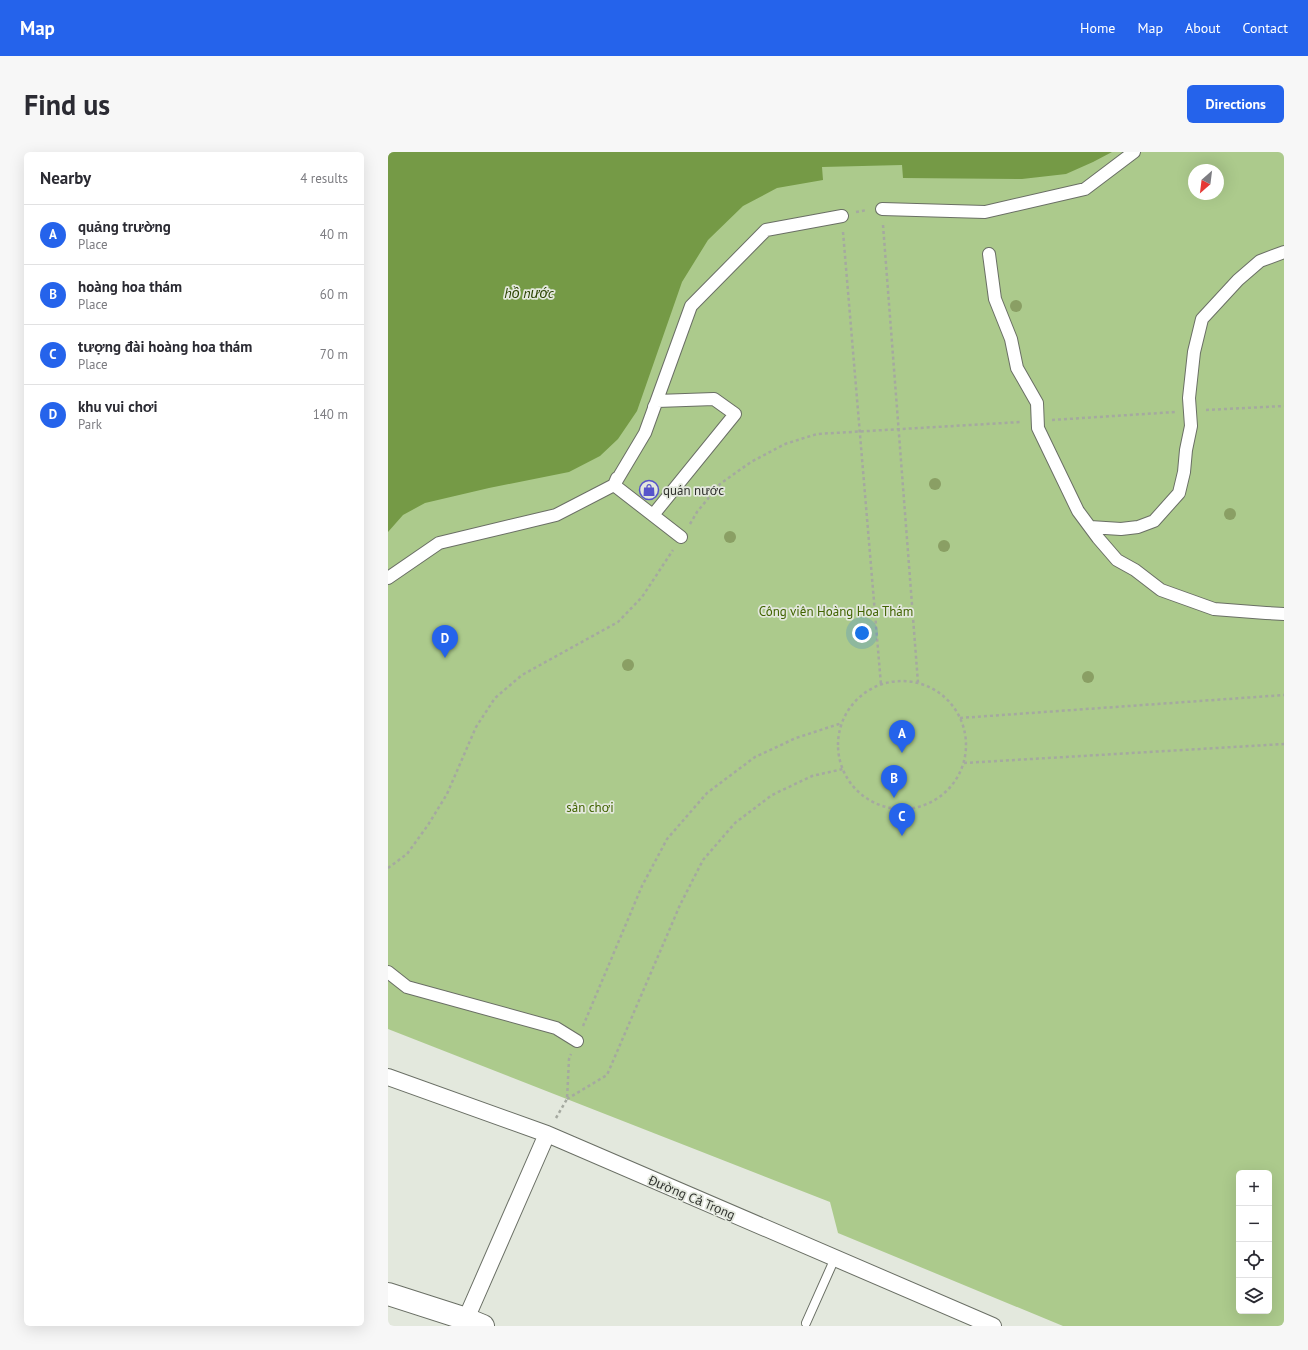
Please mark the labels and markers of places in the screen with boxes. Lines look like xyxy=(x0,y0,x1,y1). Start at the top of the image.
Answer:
shop icon: quán nước xyxy=(638,479,660,501)
place label: quán nước xyxy=(663,482,724,499)
pin: D xyxy=(432,625,458,658)
pin: A xyxy=(889,720,915,753)
pin: B xyxy=(881,765,907,798)
pin: C xyxy=(889,803,915,836)

